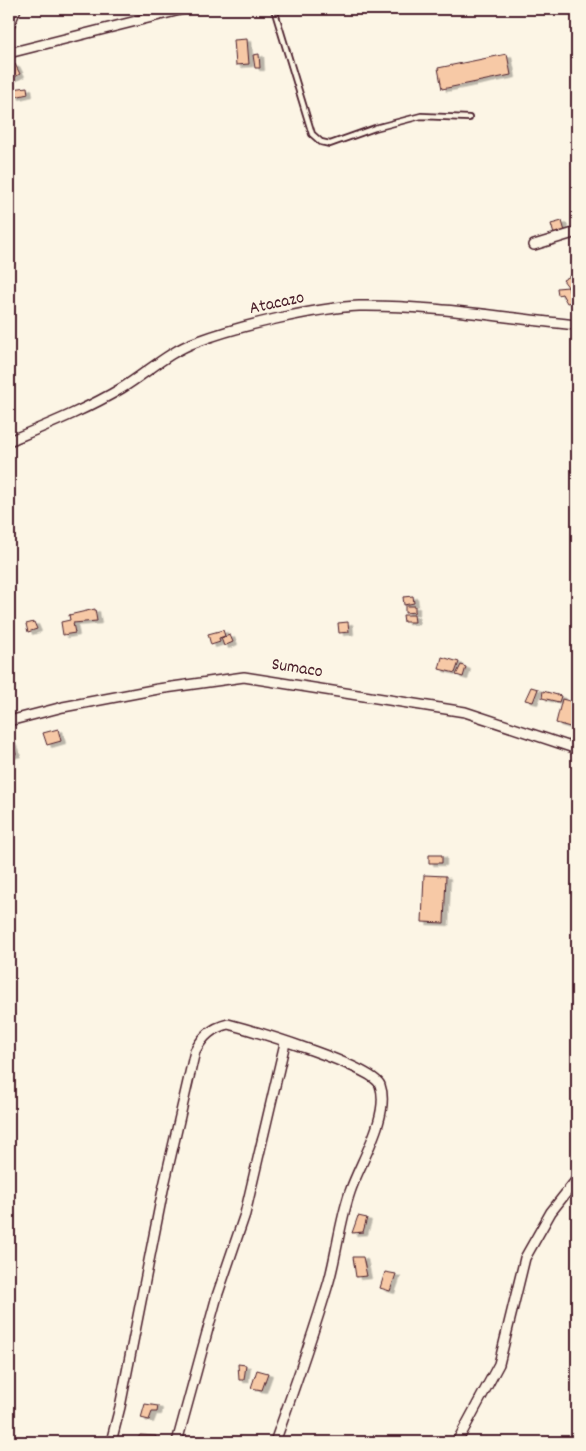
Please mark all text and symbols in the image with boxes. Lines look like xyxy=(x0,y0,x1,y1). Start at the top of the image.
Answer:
street label: Atacazo xyxy=(247,286,307,322)
street label: Sumaco xyxy=(269,653,325,685)

